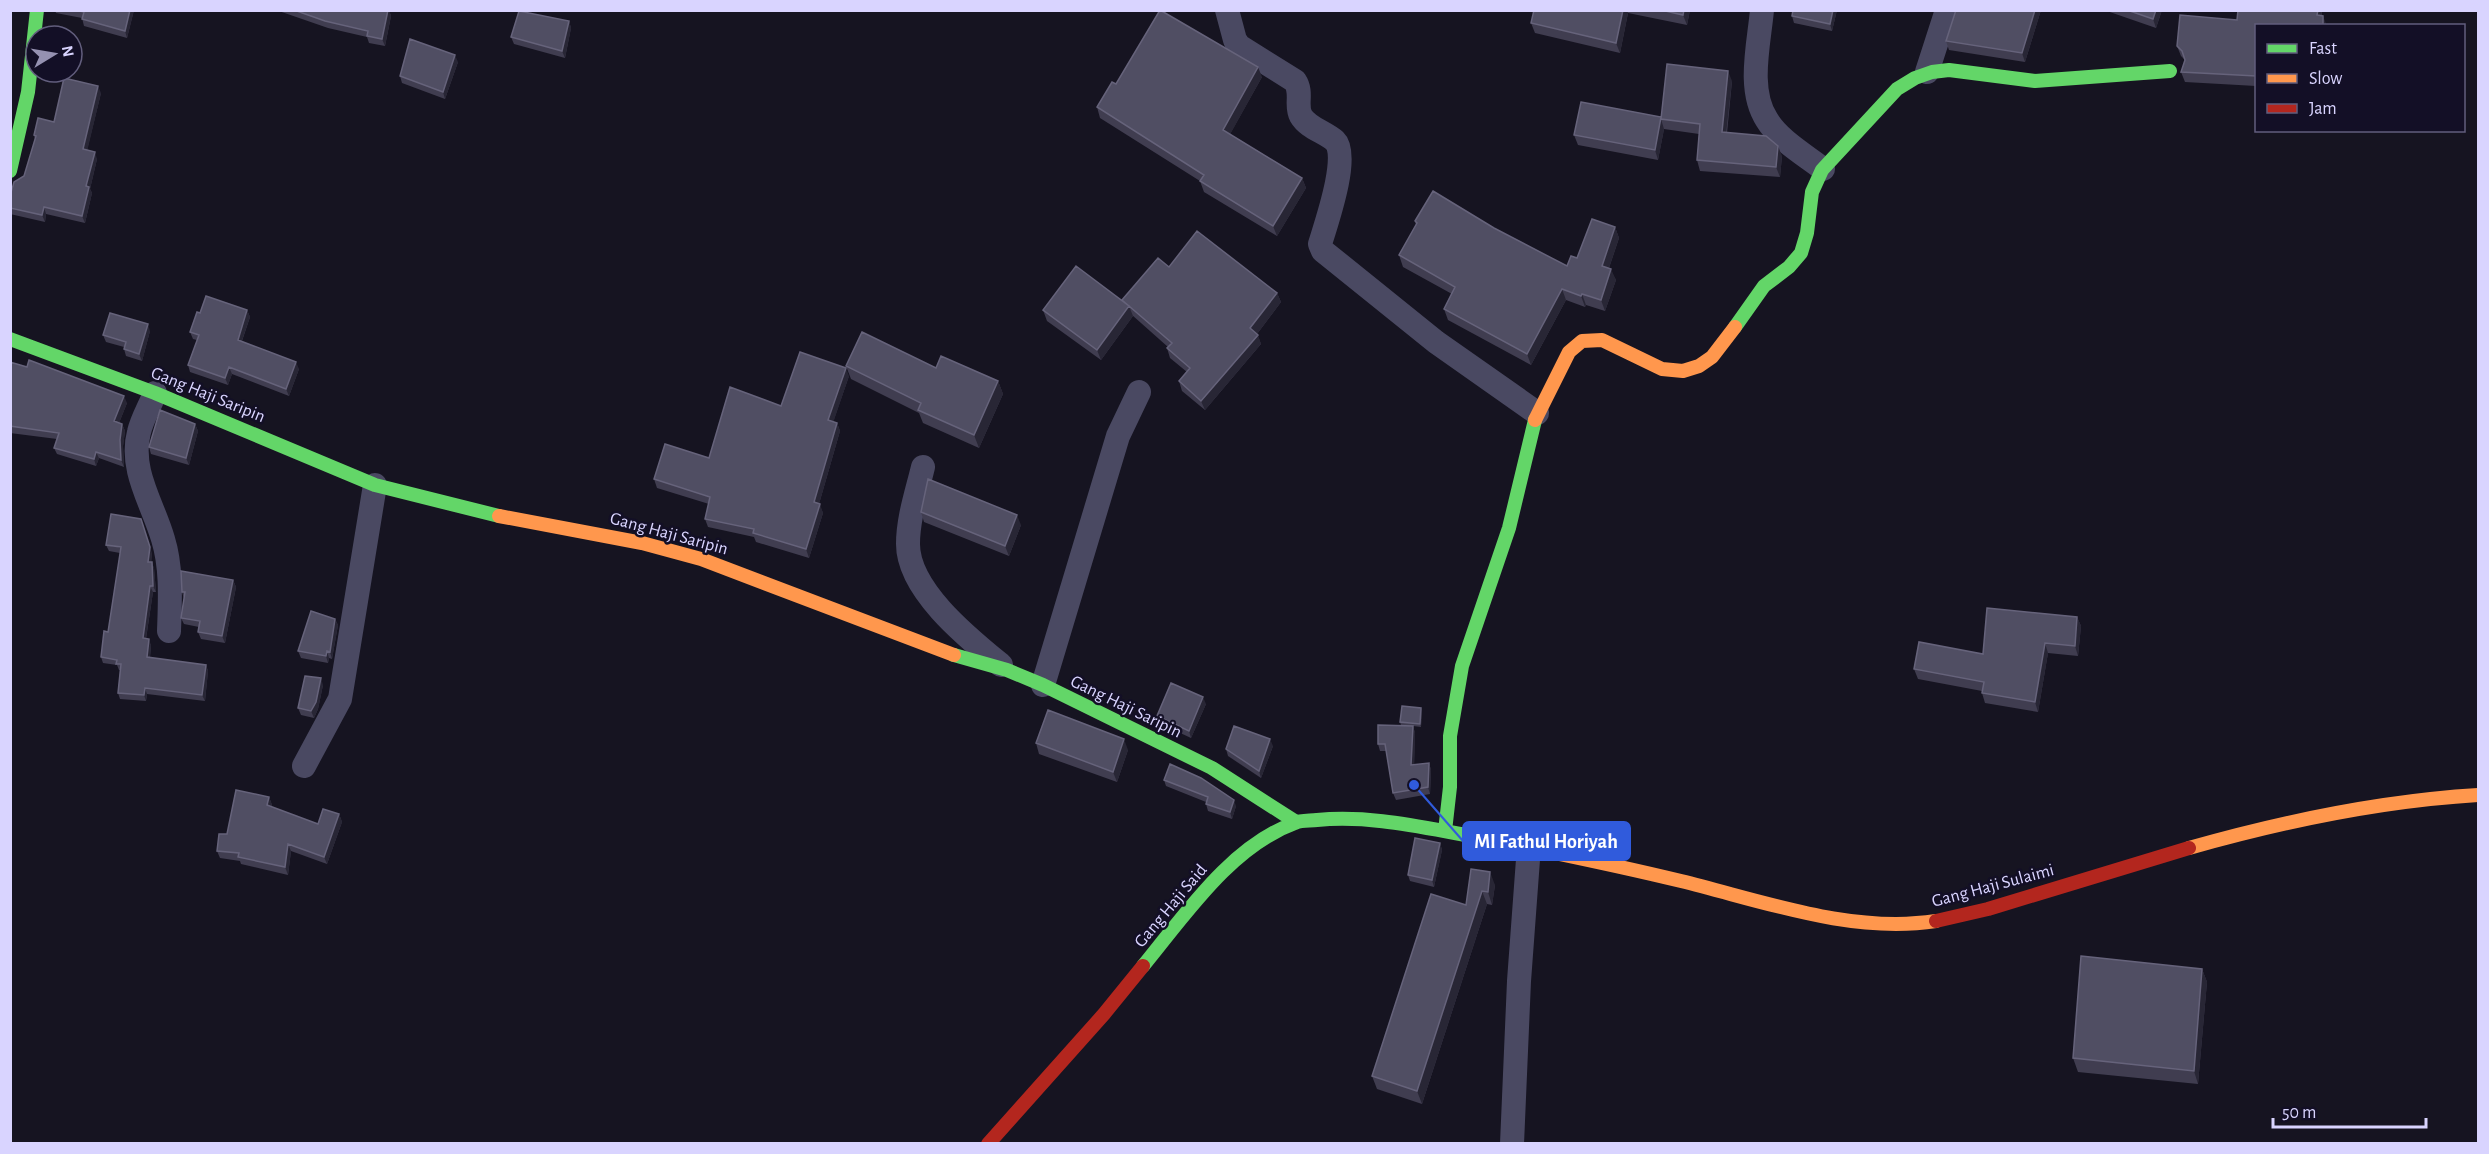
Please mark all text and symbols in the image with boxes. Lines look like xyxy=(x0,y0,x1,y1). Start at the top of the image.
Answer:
north arrow xyxy=(24,24,84,84)
legend xyxy=(2255,24,2465,132)
text: Fast xyxy=(2309,40,2337,58)
text: N xyxy=(59,44,77,58)
text: Slow xyxy=(2309,70,2342,88)
text: Jam xyxy=(2309,100,2337,118)
street label: Gang Haji Saripin xyxy=(148,364,268,426)
street label: Gang Haji Saripin xyxy=(608,510,730,558)
street label: Gang Haji Saripin xyxy=(1067,672,1185,742)
callout: MI Fathul Horiyah xyxy=(1463,822,1630,860)
text: MI Fathul Horiyah xyxy=(1474,832,1618,852)
street label: Gang Haji Said xyxy=(1131,861,1211,951)
street label: Gang Haji Sulaimi xyxy=(1930,861,2056,911)
scale bar xyxy=(2273,1091,2426,1129)
text: 50 m xyxy=(2282,1104,2316,1122)

